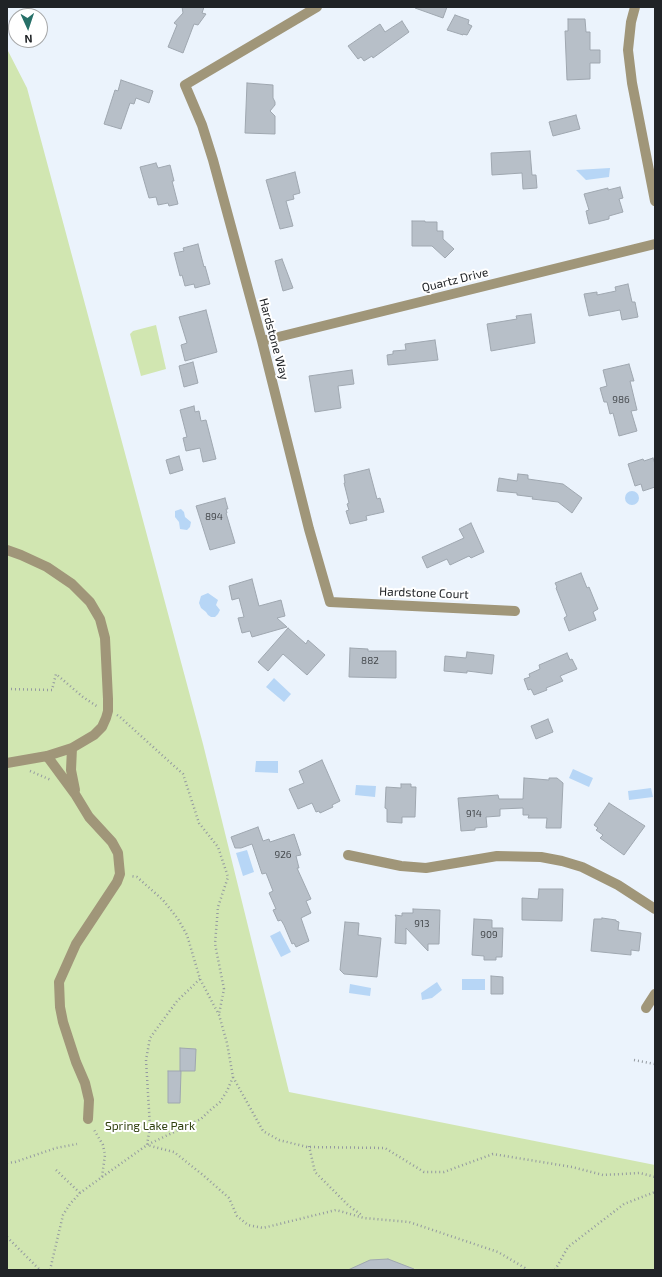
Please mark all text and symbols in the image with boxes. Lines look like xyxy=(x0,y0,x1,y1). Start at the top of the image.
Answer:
north arrow xyxy=(8,8,48,48)
text: N xyxy=(24,33,33,46)
street label: Quartz Drive xyxy=(420,265,490,295)
street label: Hardstone Way xyxy=(256,297,292,381)
house number: 986 xyxy=(612,394,630,406)
house number: 894 xyxy=(205,511,223,523)
street label: Hardstone Court xyxy=(379,584,469,602)
house number: 882 xyxy=(361,655,379,667)
house number: 914 xyxy=(466,808,482,820)
house number: 926 xyxy=(274,849,292,861)
house number: 913 xyxy=(414,918,430,930)
house number: 909 xyxy=(480,929,498,941)
park label: Spring Lake Park xyxy=(105,1119,195,1133)

